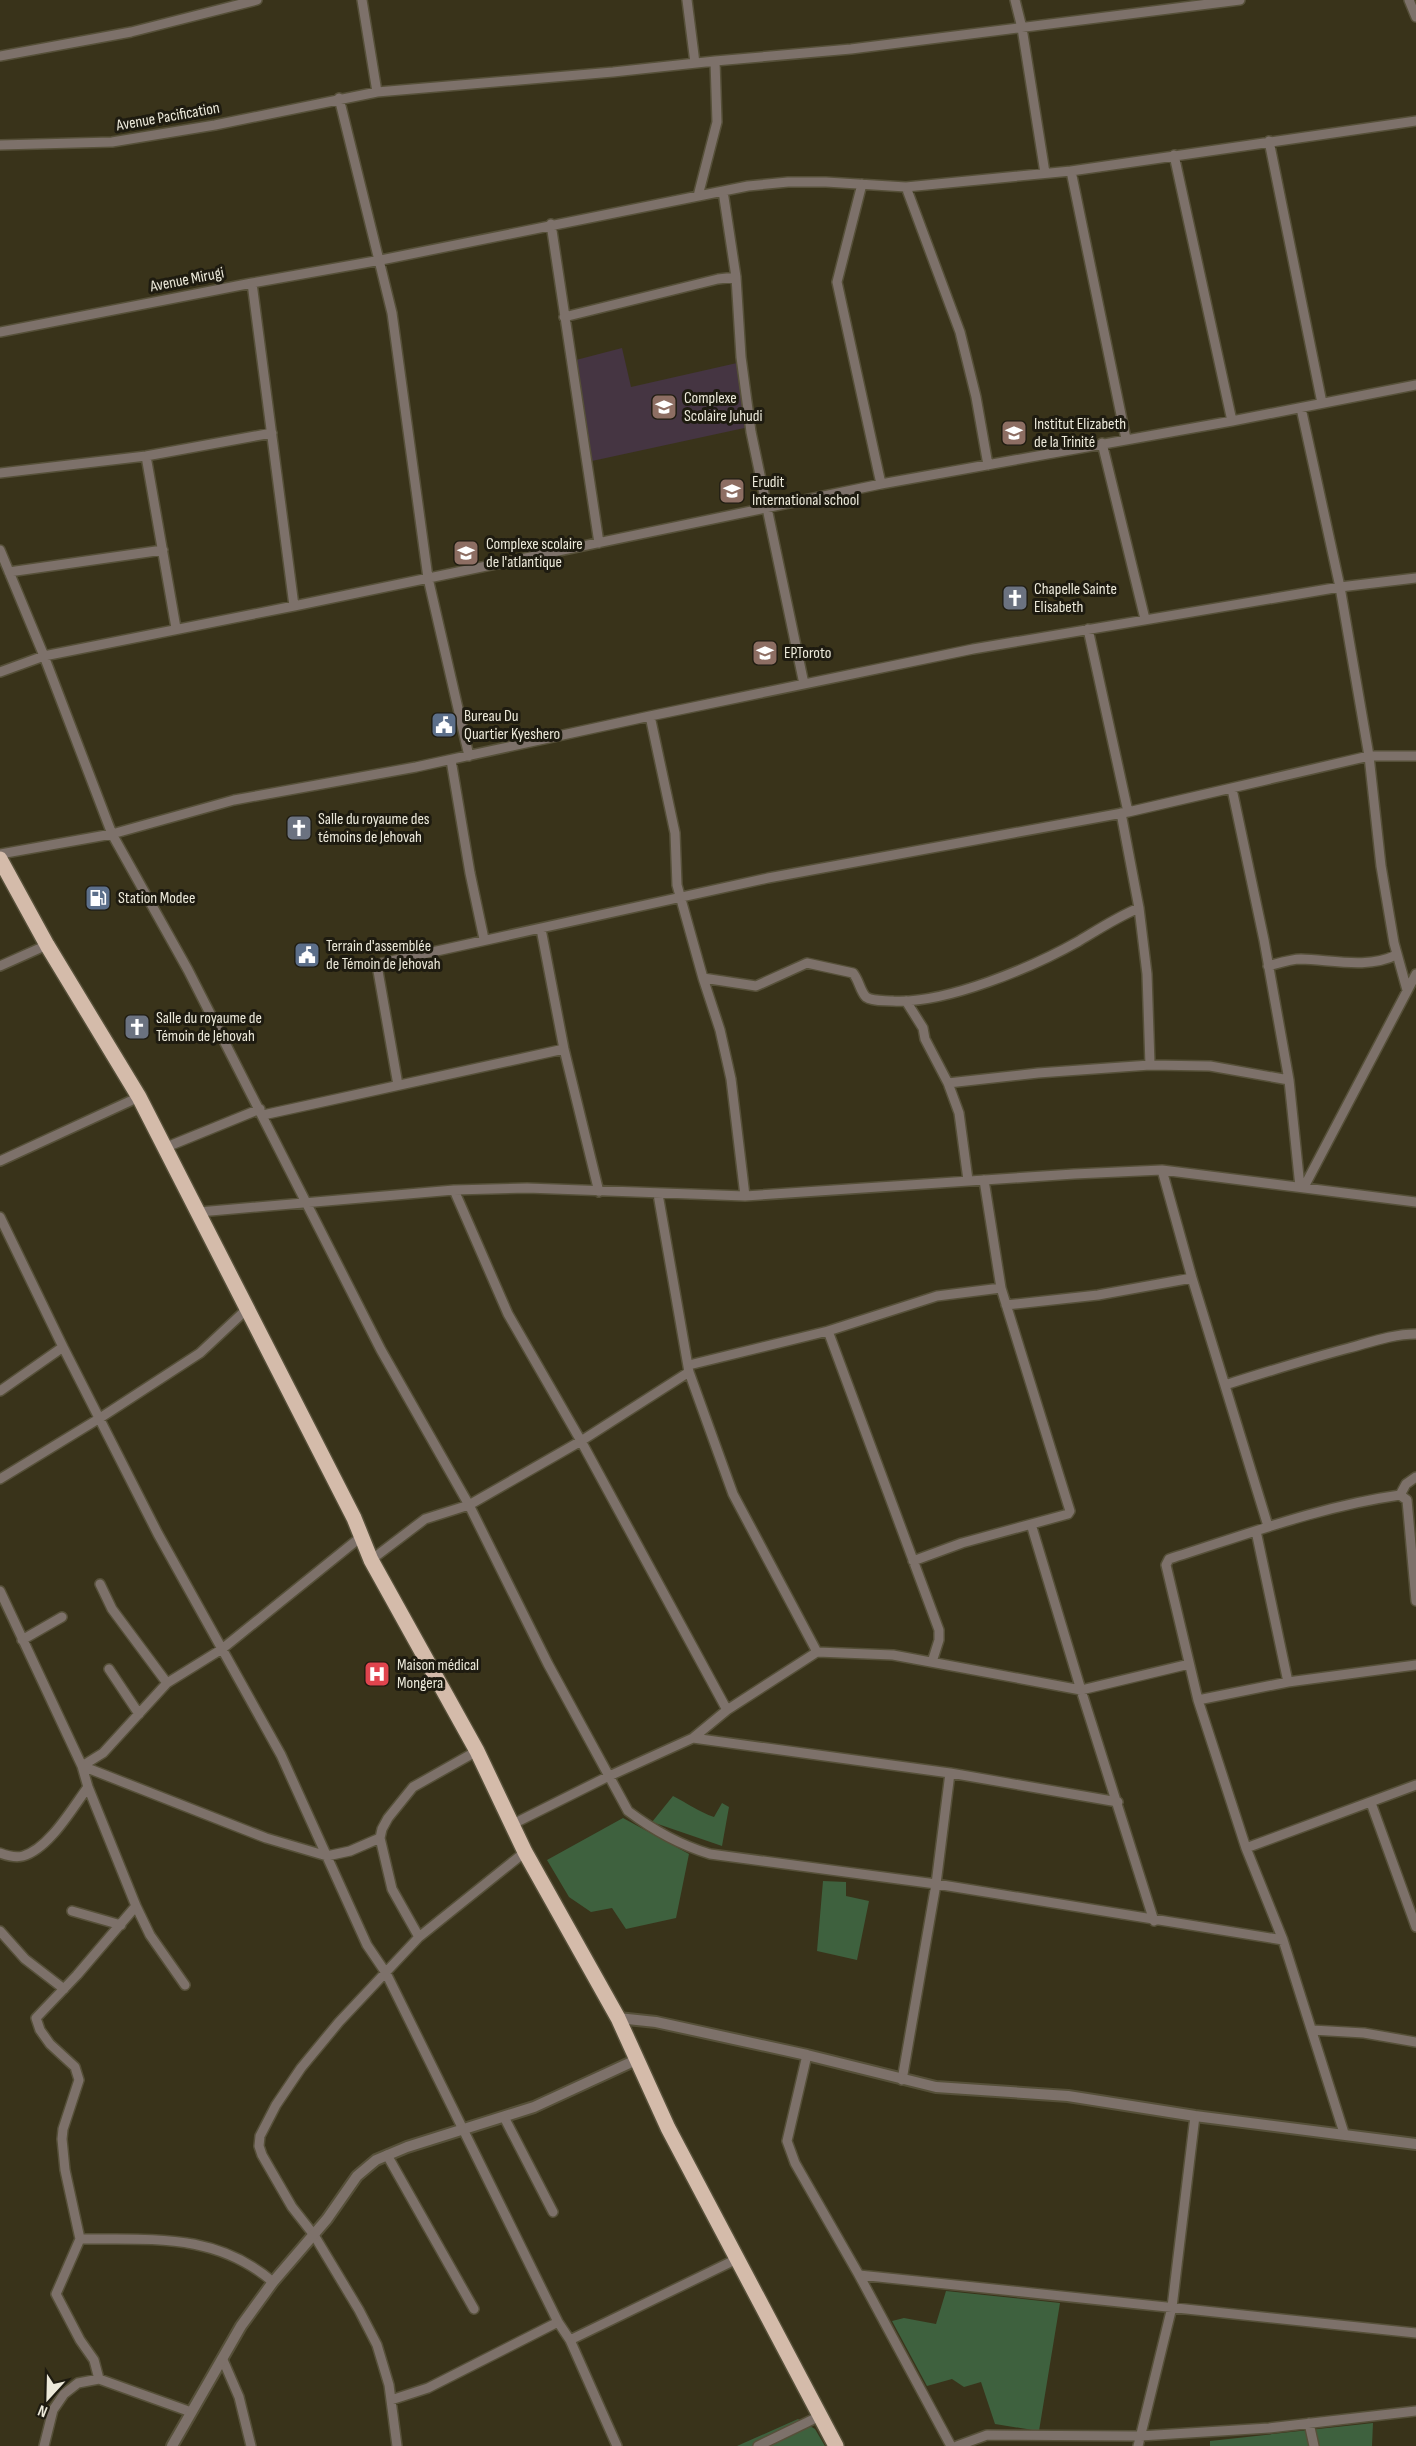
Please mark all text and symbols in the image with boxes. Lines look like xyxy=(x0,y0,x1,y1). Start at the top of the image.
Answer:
street label: Avenue Pacification xyxy=(114,99,221,136)
street label: Avenue Mirugi xyxy=(147,264,226,297)
place label: Complexe Scolaire Juhudi xyxy=(684,389,762,426)
school or university icon: Complexe Scolaire Juhudi xyxy=(649,392,679,422)
place label: Institut Elizabeth de la Trinité xyxy=(1034,415,1126,452)
school or university icon: Institut Elizabeth de la Trinité xyxy=(999,418,1029,448)
place label: Erudit International school xyxy=(752,473,859,510)
school or university icon: Erudit International school xyxy=(717,476,747,506)
place label: Complexe scolaire de l'atlantique xyxy=(486,535,583,572)
school or university icon: Complexe scolaire de l'atlantique xyxy=(451,538,481,568)
place label: Chapelle Sainte Elisabeth xyxy=(1034,580,1117,617)
church icon: Chapelle Sainte Elisabeth xyxy=(1000,583,1030,613)
school or university icon: EP.Toroto xyxy=(750,638,780,668)
place label: EP.Toroto xyxy=(784,644,831,663)
place label: Bureau Du Quartier Kyeshero xyxy=(464,707,560,744)
public building icon: Bureau Du Quartier Kyeshero xyxy=(429,710,459,740)
place label: Salle du royaume des témoins de Jehovah xyxy=(318,810,430,847)
church icon: Salle du royaume des témoins de Jehovah xyxy=(284,813,314,843)
fuel station icon: Station Modee xyxy=(83,883,113,913)
place label: Station Modee xyxy=(118,889,195,908)
place label: Terrain d'assemblée de Témoin de Jehovah xyxy=(326,937,440,974)
public building icon: Terrain d'assemblée de Témoin de Jehovah xyxy=(292,940,322,970)
place label: Salle du royaume de Témoin de Jehovah xyxy=(156,1009,262,1046)
church icon: Salle du royaume de Témoin de Jehovah xyxy=(122,1012,152,1042)
place label: Maison médical Mongera xyxy=(397,1656,479,1693)
hospital icon: Maison médical Mongera xyxy=(362,1659,392,1689)
north arrow xyxy=(18,2368,78,2428)
text: N xyxy=(35,2400,50,2421)

